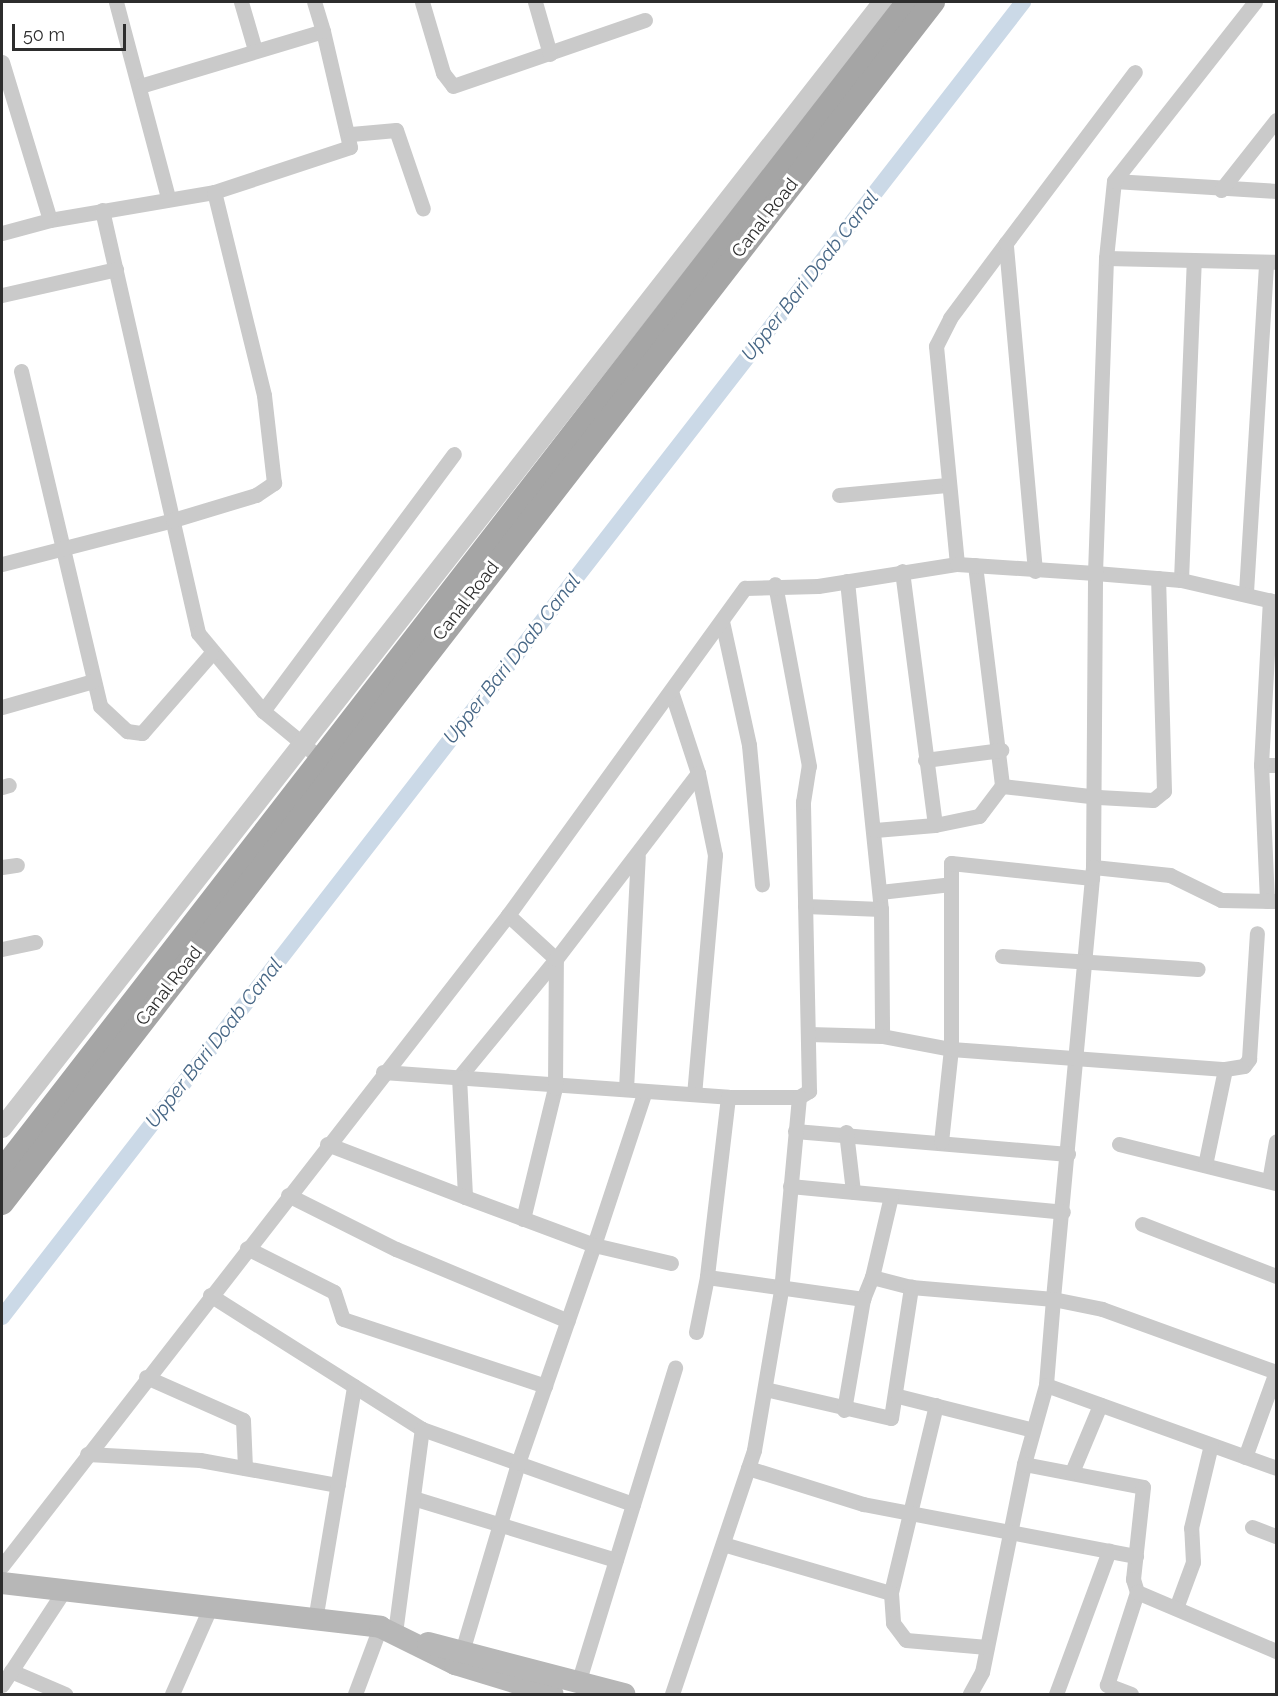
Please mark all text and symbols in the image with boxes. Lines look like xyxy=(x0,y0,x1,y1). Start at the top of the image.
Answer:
scale bar xyxy=(15,12,129,50)
text: 50 m xyxy=(23,24,65,45)
street label: Canal Road xyxy=(727,174,803,262)
water label: Upper Bari Doab Canal xyxy=(736,186,884,366)
street label: Canal Road xyxy=(428,557,504,645)
water label: Upper Bari Doab Canal xyxy=(438,569,586,749)
street label: Canal Road xyxy=(131,942,207,1030)
water label: Upper Bari Doab Canal xyxy=(140,953,288,1133)

